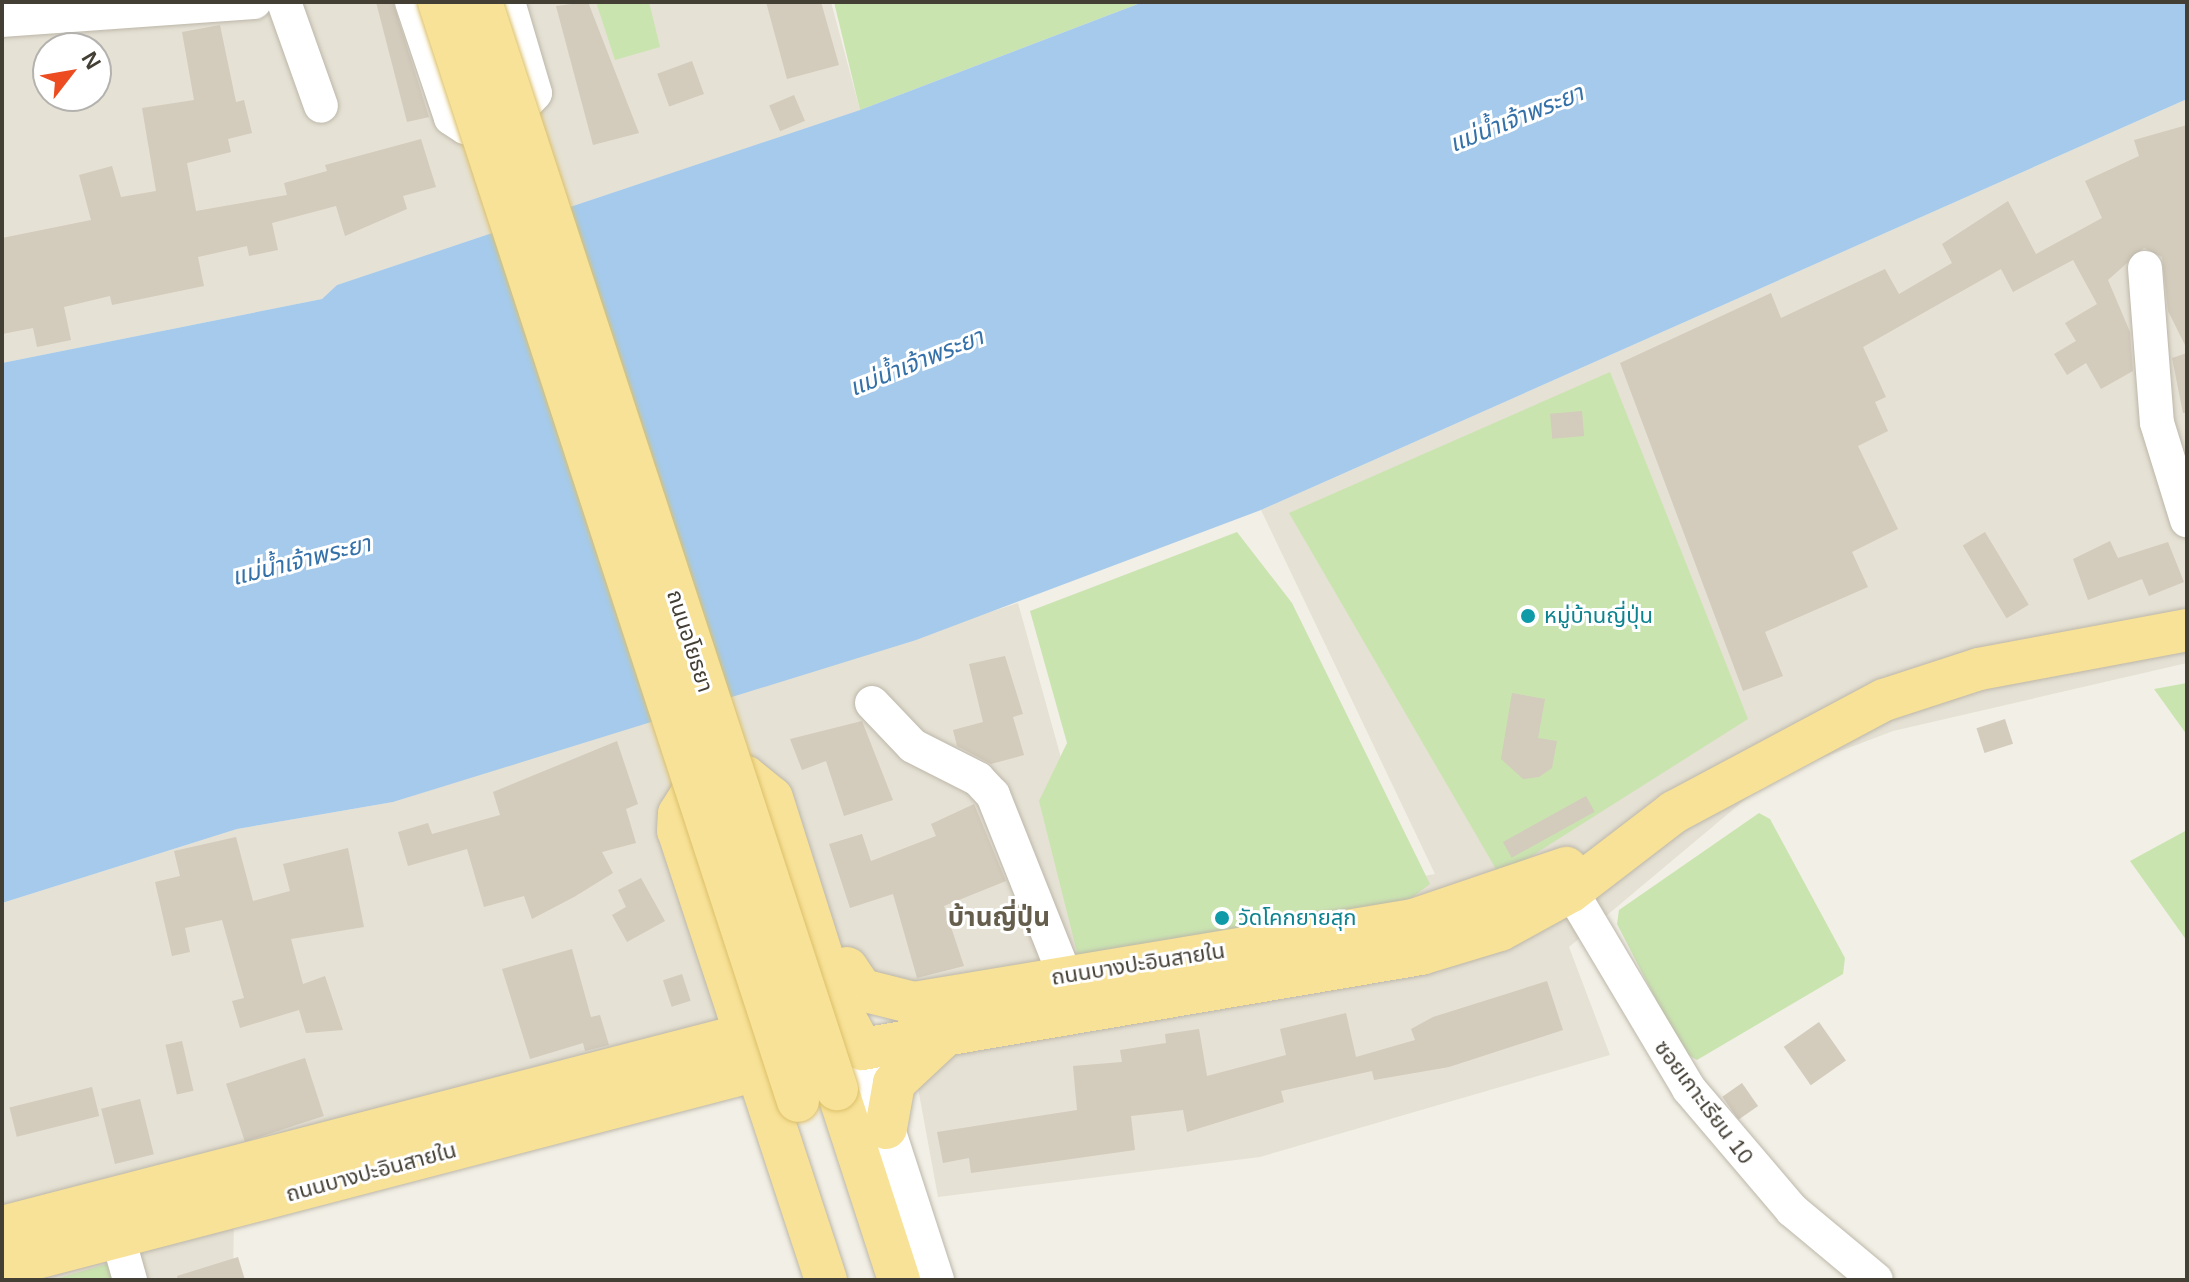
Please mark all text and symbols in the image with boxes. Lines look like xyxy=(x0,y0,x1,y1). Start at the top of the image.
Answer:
north arrow xyxy=(32,32,112,112)
text: N xyxy=(76,47,106,74)
water label: แม่น้ำเจ้าพระยา xyxy=(1445,78,1587,158)
water label: แม่น้ำเจ้าพระยา xyxy=(845,322,987,402)
water label: แม่น้ำเจ้าพระยา xyxy=(229,529,373,591)
street label: ถนนอโยธยา xyxy=(661,587,719,695)
place label: หมู่บ้านญี่ปุ่น xyxy=(1544,603,1653,629)
marker: หมู่บ้านญี่ปุ่น xyxy=(1519,607,1537,625)
district label: บ้านญี่ปุ่น xyxy=(948,902,1050,934)
place label: วัดโคกยายสุก xyxy=(1238,905,1356,931)
marker: วัดโคกยายสุก xyxy=(1213,909,1231,927)
street label: ถนนบางปะอินสายใน xyxy=(1049,937,1227,991)
street label: ซอยเกาะเรียน 10 xyxy=(1649,1035,1759,1169)
street label: ถนนบางปะอินสายใน xyxy=(283,1137,459,1207)

